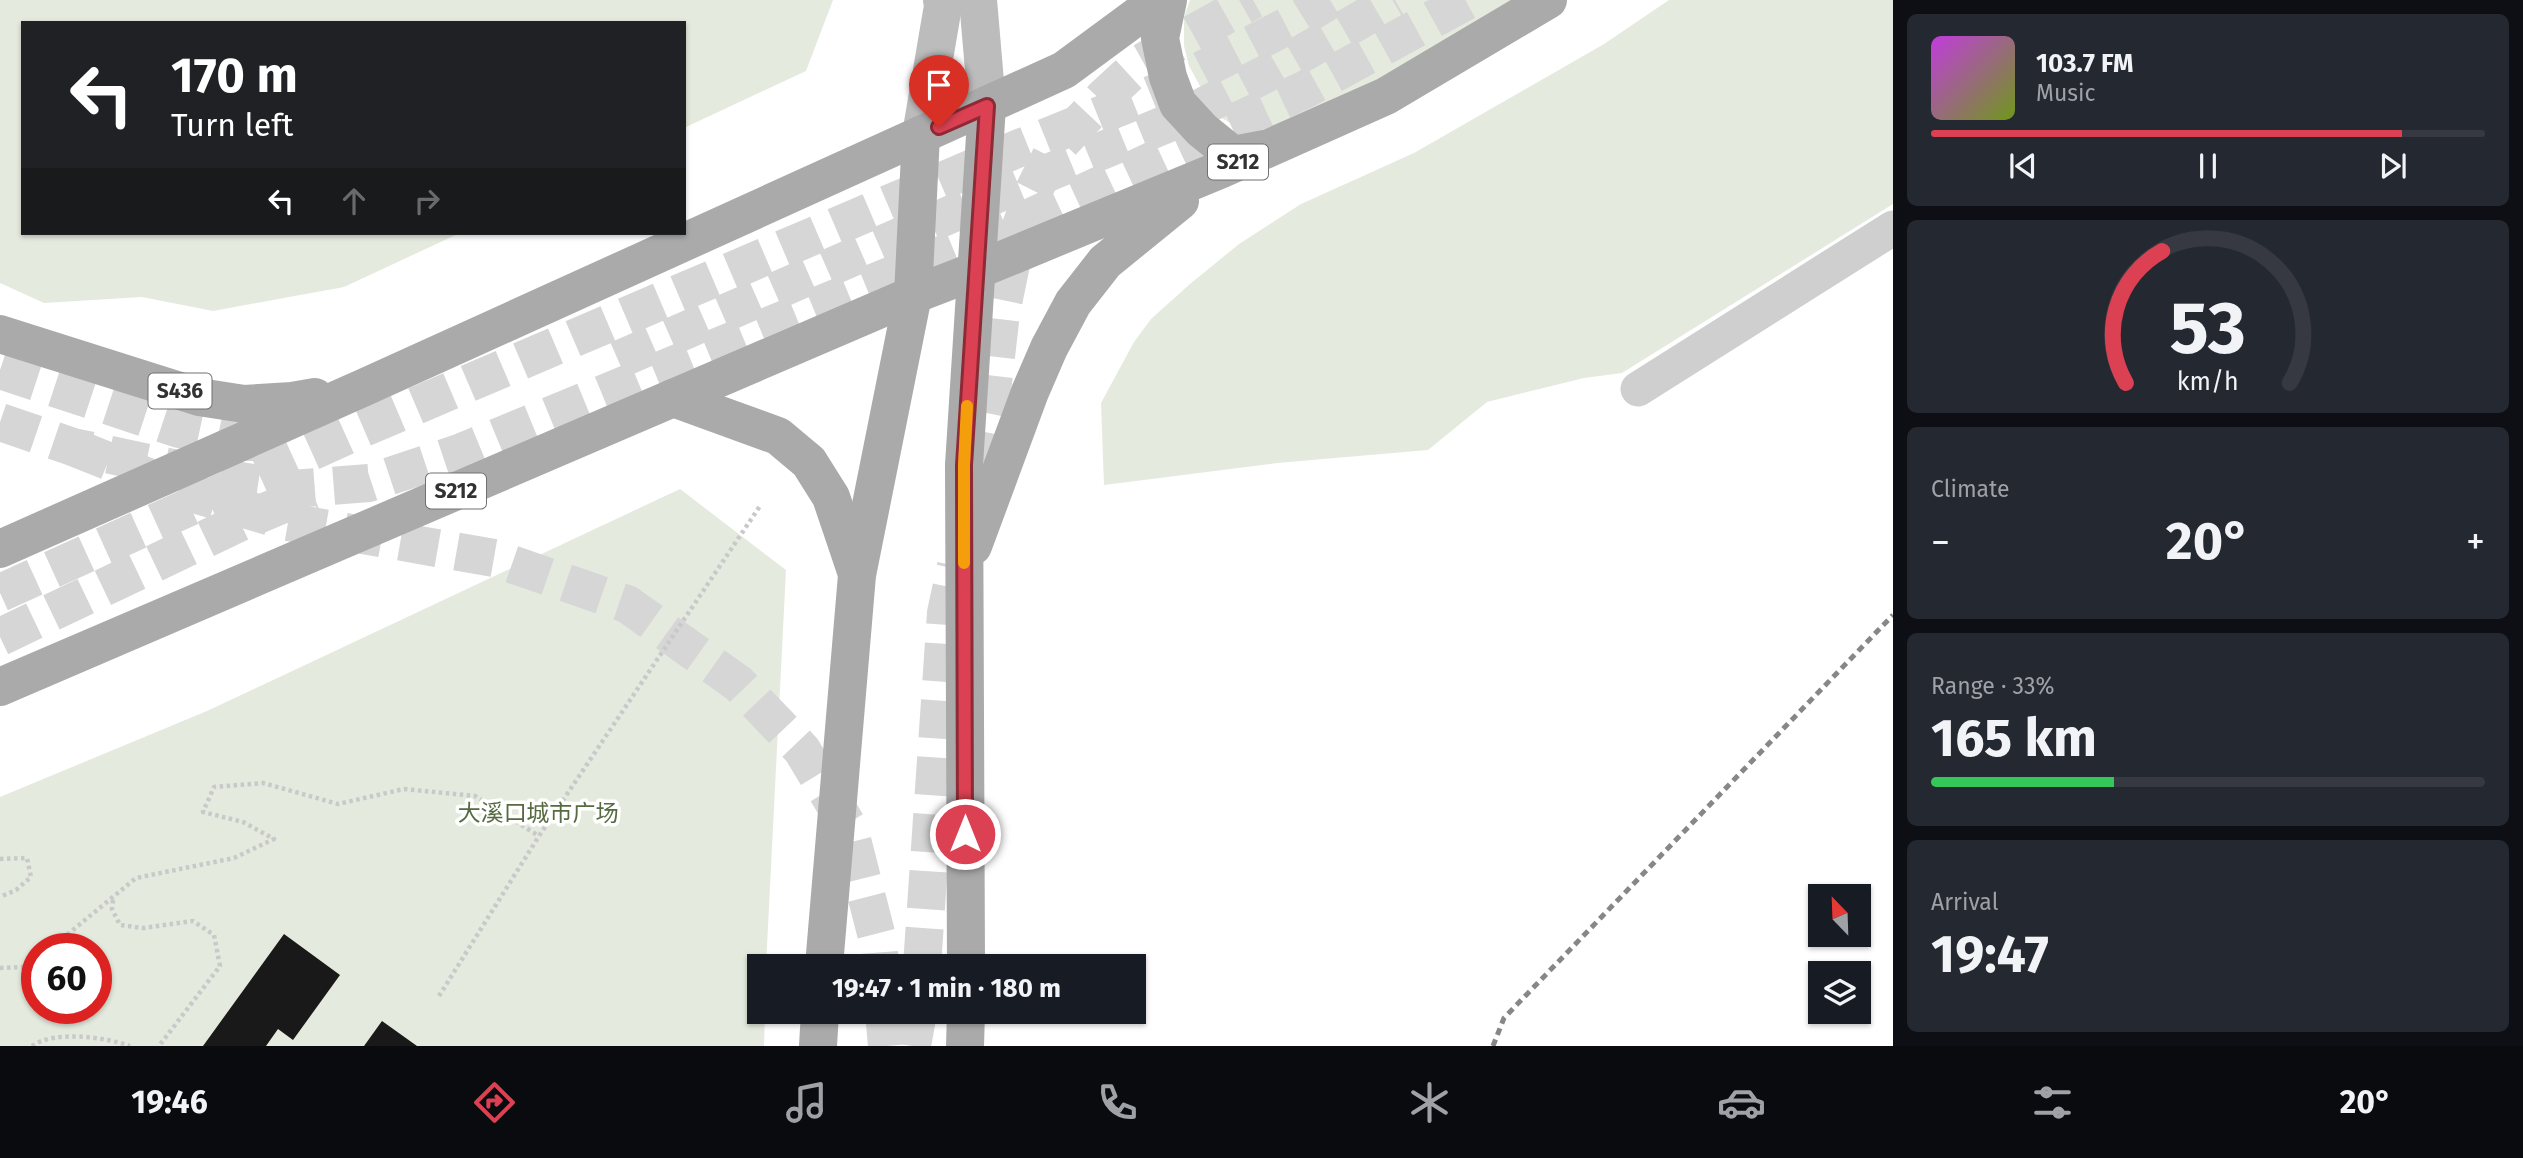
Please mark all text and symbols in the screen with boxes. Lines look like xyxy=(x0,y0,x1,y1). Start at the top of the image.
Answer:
text: 170 m xyxy=(171,46,298,105)
text: 103.7 FM xyxy=(2036,48,2134,79)
icon: left xyxy=(56,49,147,140)
pin xyxy=(909,55,969,127)
icon: arrive xyxy=(920,66,958,104)
text: Music xyxy=(2036,79,2096,107)
text: Turn left xyxy=(171,106,293,144)
road number: S212 xyxy=(1208,144,1268,180)
icon: previous xyxy=(2004,147,2042,185)
icon: pause xyxy=(2189,147,2227,185)
icon: next xyxy=(2374,147,2412,185)
icon: left xyxy=(262,182,300,220)
icon: ahead xyxy=(335,182,373,220)
icon: right xyxy=(408,182,446,220)
text: 53 xyxy=(2170,285,2246,372)
text: km/h xyxy=(2177,366,2239,396)
road number: S436 xyxy=(148,374,212,408)
road number: S212 xyxy=(426,474,486,508)
text: Climate xyxy=(1931,475,2010,503)
text: 20° xyxy=(2166,510,2250,573)
text: − xyxy=(1931,519,1950,565)
text: + xyxy=(2466,519,2485,565)
text: Range · 33% xyxy=(1931,672,2054,700)
text: 165 km xyxy=(1931,707,2097,770)
position arrow xyxy=(928,797,1002,871)
park label: 大溪口城市广场 xyxy=(458,799,619,827)
north arrow xyxy=(1808,884,1871,947)
map controls xyxy=(1808,884,1871,1024)
text: Arrival xyxy=(1931,888,1998,916)
text: 19:47 xyxy=(1931,923,2049,986)
speed limit sign: 60 xyxy=(21,933,112,1024)
button: layers xyxy=(1808,961,1871,1024)
text: 19:47 · 1 min · 180 m xyxy=(832,973,1061,1004)
icon: directions xyxy=(470,1078,519,1127)
icon: music xyxy=(782,1078,831,1127)
icon: phone xyxy=(1093,1078,1142,1127)
icon: climate xyxy=(1405,1078,1454,1127)
icon: car xyxy=(1717,1078,1766,1127)
icon: filters xyxy=(2028,1078,2077,1127)
text: 19:46 xyxy=(131,1083,208,1121)
text: 20° xyxy=(2340,1083,2392,1121)

